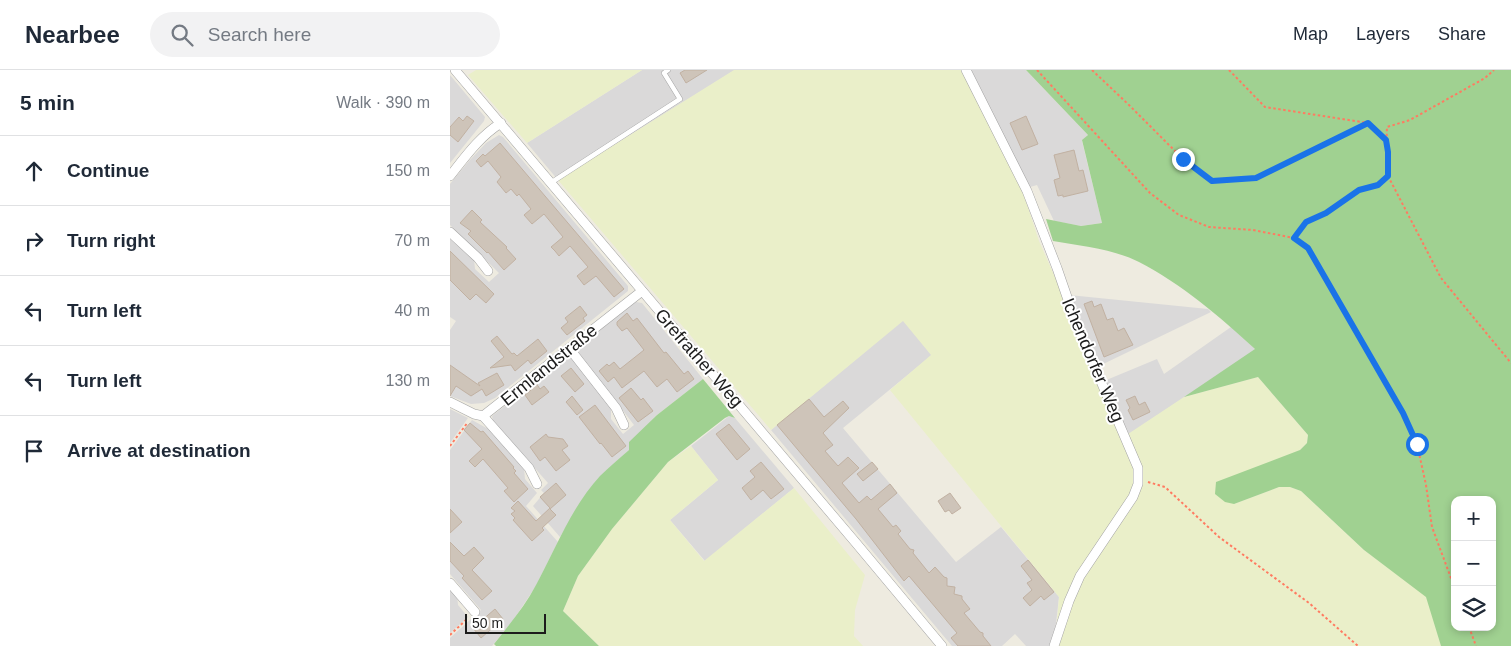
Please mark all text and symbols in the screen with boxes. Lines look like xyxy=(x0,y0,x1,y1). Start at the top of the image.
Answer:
search box xyxy=(150,12,500,57)
text: Nearbee xyxy=(25,21,120,48)
icon: search xyxy=(168,21,196,49)
text: Search here xyxy=(208,24,311,45)
text: Map xyxy=(1293,24,1328,44)
text: Layers xyxy=(1356,24,1410,44)
text: Share xyxy=(1438,24,1486,44)
text: 5 min xyxy=(20,91,75,114)
text: Walk · 390 m xyxy=(336,94,430,111)
route end xyxy=(1172,148,1195,171)
icon: ahead xyxy=(20,157,48,185)
text: Continue xyxy=(67,160,149,181)
text: 150 m xyxy=(386,162,430,179)
icon: right xyxy=(20,227,48,255)
text: Turn right xyxy=(67,230,155,251)
text: 70 m xyxy=(394,232,430,249)
street label: Ichendorfer Weg xyxy=(1058,295,1128,425)
icon: left xyxy=(20,297,48,325)
text: Turn left xyxy=(67,300,142,321)
text: 40 m xyxy=(394,302,430,319)
street label: Grefrather Weg xyxy=(651,305,747,411)
street label: Ermlandstraße xyxy=(497,320,601,410)
icon: left xyxy=(20,367,48,395)
text: Turn left xyxy=(67,370,142,391)
text: 130 m xyxy=(386,372,430,389)
route start xyxy=(1406,433,1429,456)
icon: arrive xyxy=(20,437,48,465)
text: Arrive at destination xyxy=(67,440,251,461)
map controls xyxy=(1451,496,1496,631)
button: + xyxy=(1451,496,1496,541)
button: − xyxy=(1451,541,1496,586)
button: layers xyxy=(1451,586,1496,631)
scale bar xyxy=(465,611,546,634)
text: 50 m xyxy=(472,615,503,631)

